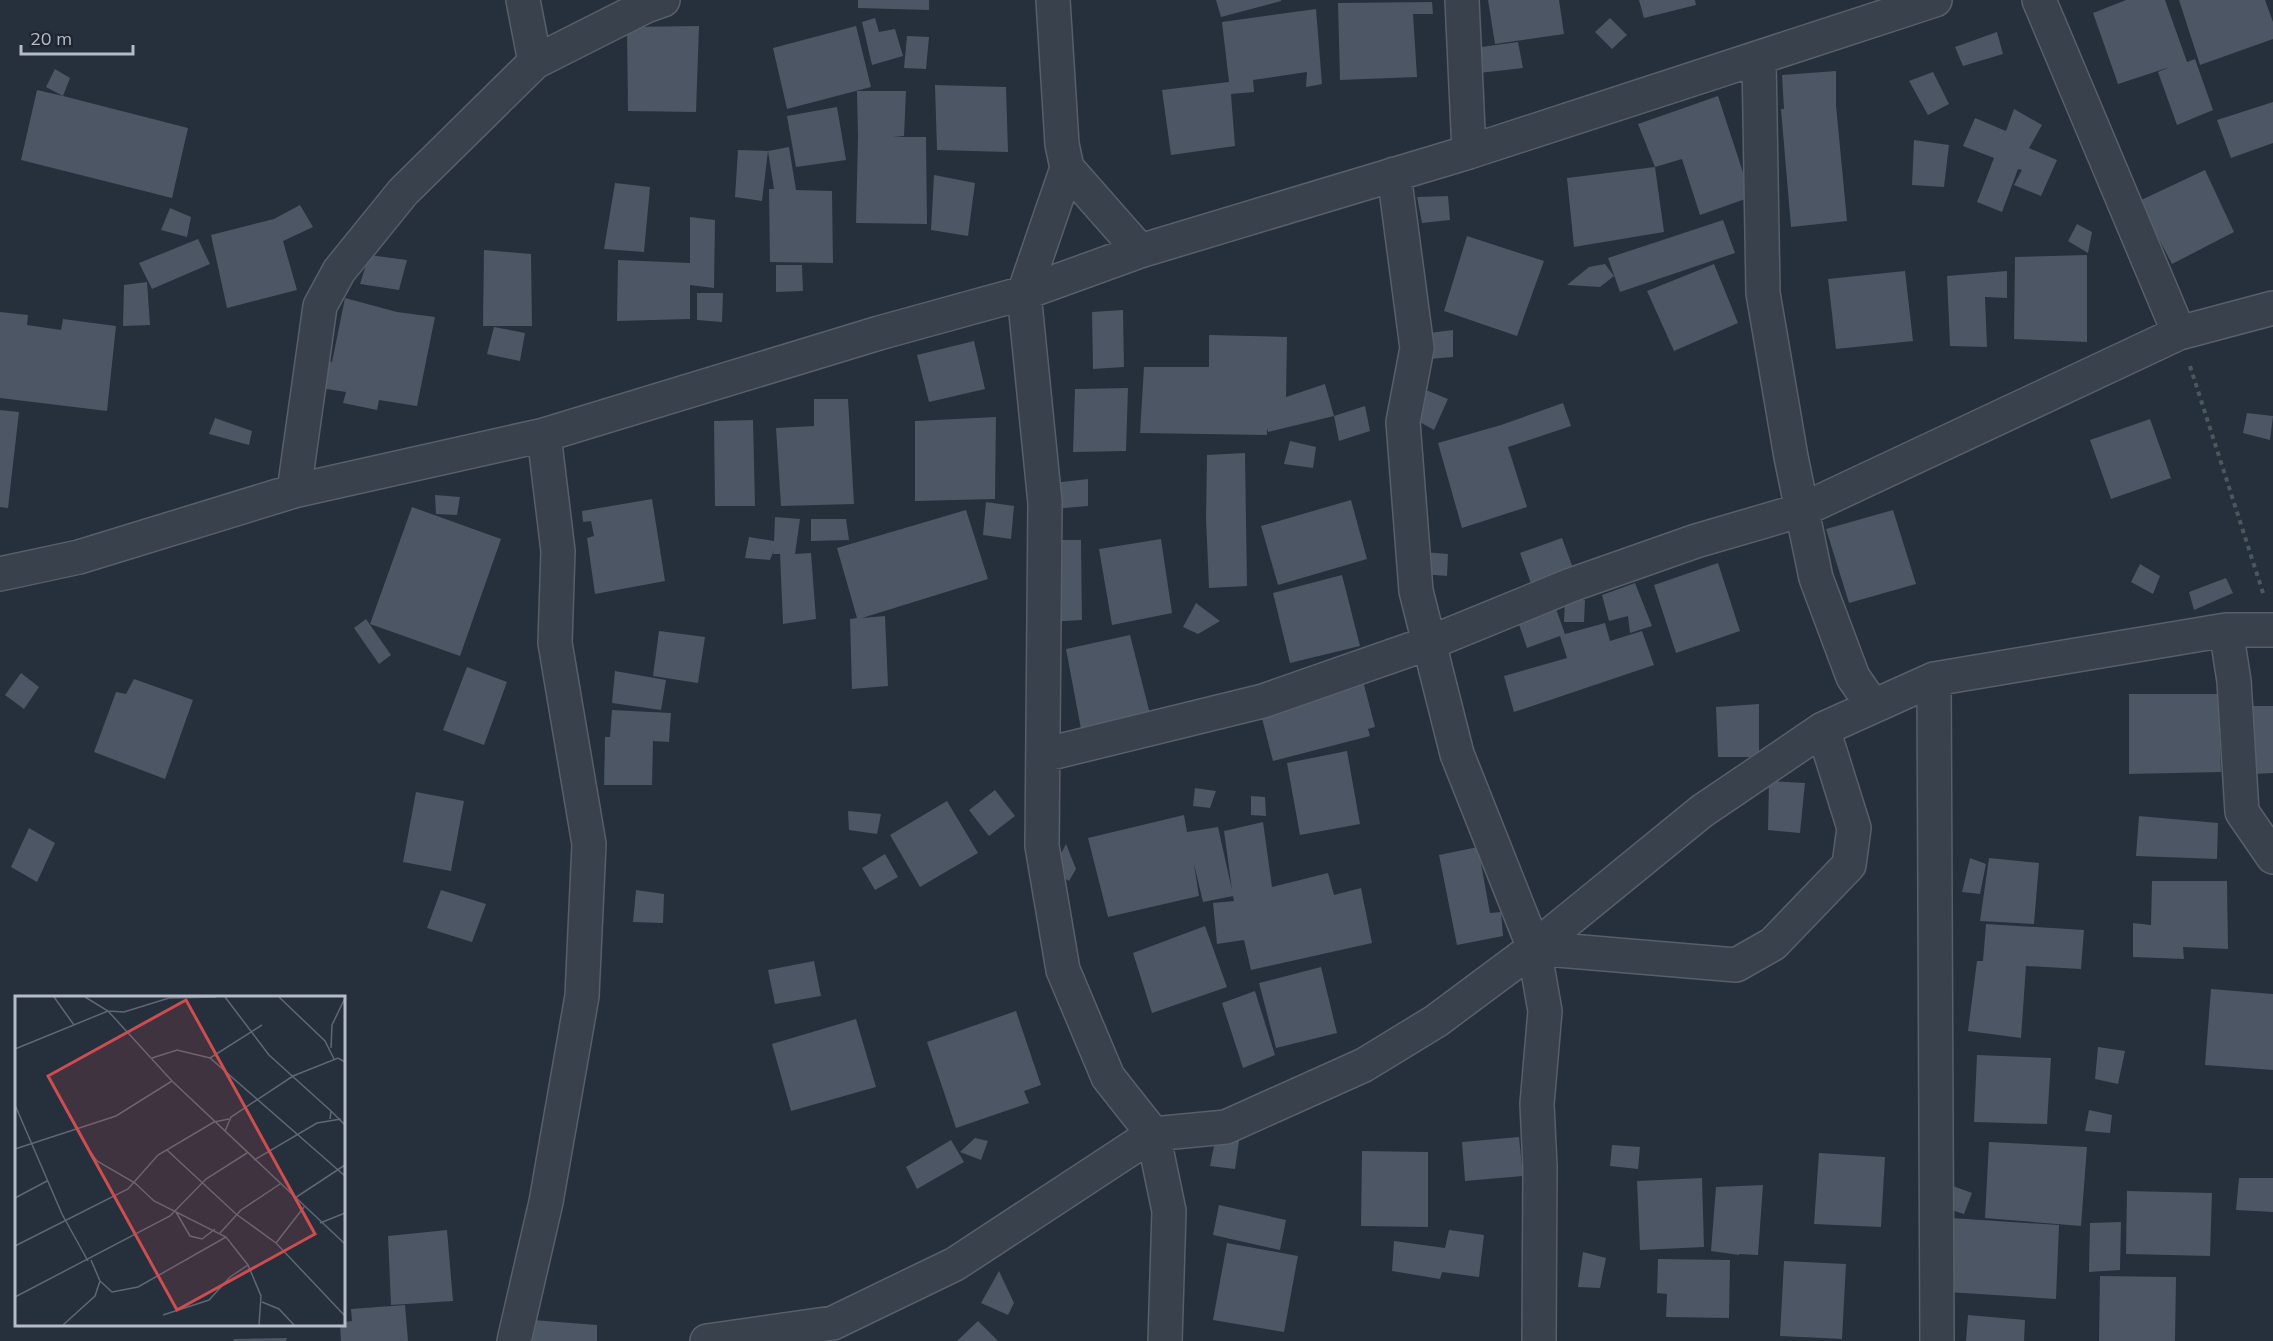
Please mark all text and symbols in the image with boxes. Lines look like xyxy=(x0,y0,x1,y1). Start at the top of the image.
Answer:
scale bar xyxy=(21,18,134,56)
text: 20 m xyxy=(30,27,72,50)
inset map xyxy=(15,996,345,1326)

